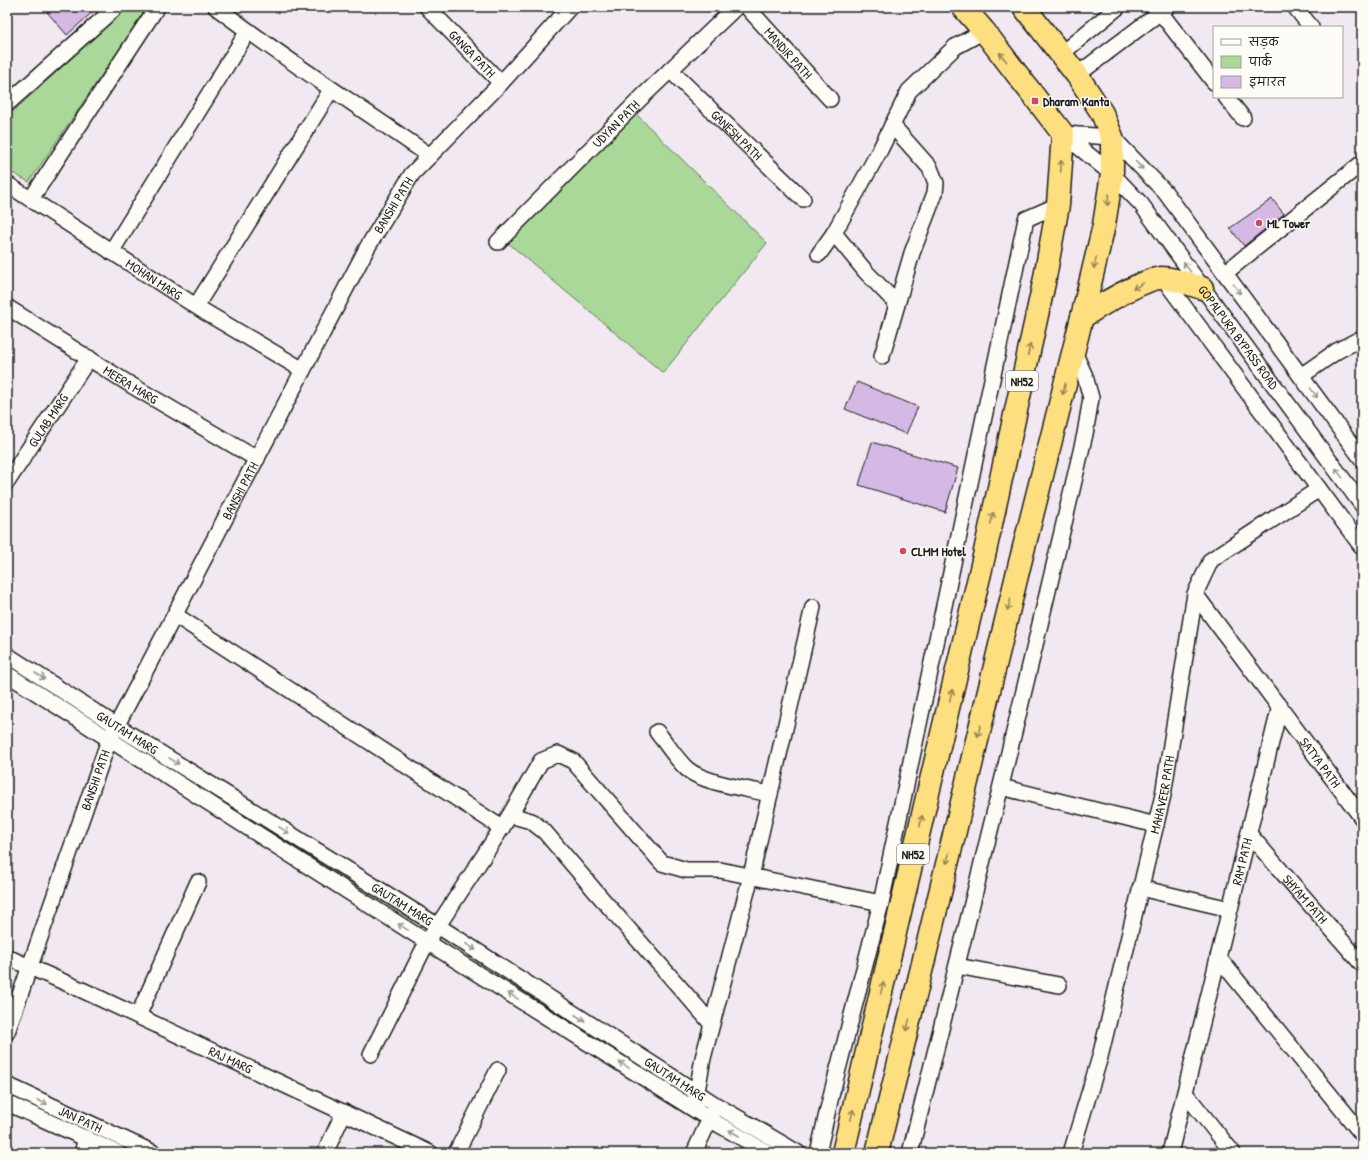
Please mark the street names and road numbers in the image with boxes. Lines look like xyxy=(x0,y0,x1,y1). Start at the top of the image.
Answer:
street label: MANDIR PATH xyxy=(760,23,817,83)
street label: GANGA PATH xyxy=(445,26,500,81)
street label: UDYAN PATH xyxy=(588,96,643,151)
street label: GANESH PATH xyxy=(707,106,766,164)
street label: BANSHI PATH xyxy=(369,174,417,237)
street label: MOHAN MARG xyxy=(122,254,186,304)
street label: GOPALPURA BYPASS ROAD xyxy=(1194,281,1283,393)
street label: MEERA MARG xyxy=(100,361,162,408)
road number: NH52 xyxy=(1006,371,1038,391)
street label: GULAB MARG xyxy=(24,389,72,450)
street label: BANSHI PATH xyxy=(217,459,262,523)
street label: GAUTAM MARG xyxy=(93,706,162,759)
street label: SATYA PATH xyxy=(1296,734,1345,791)
street label: BANSHI PATH xyxy=(76,747,114,813)
street label: MAHAVEER PATH xyxy=(1145,754,1178,835)
street label: RAM PATH xyxy=(1227,836,1256,887)
road number: NH52 xyxy=(897,844,929,864)
street label: SHYAM PATH xyxy=(1279,870,1332,927)
street label: GAUTAM MARG xyxy=(368,878,437,930)
street label: RAJ MARG xyxy=(206,1042,256,1078)
street label: GAUTAM MARG xyxy=(641,1052,710,1105)
street label: JAN PATH xyxy=(56,1101,105,1137)

